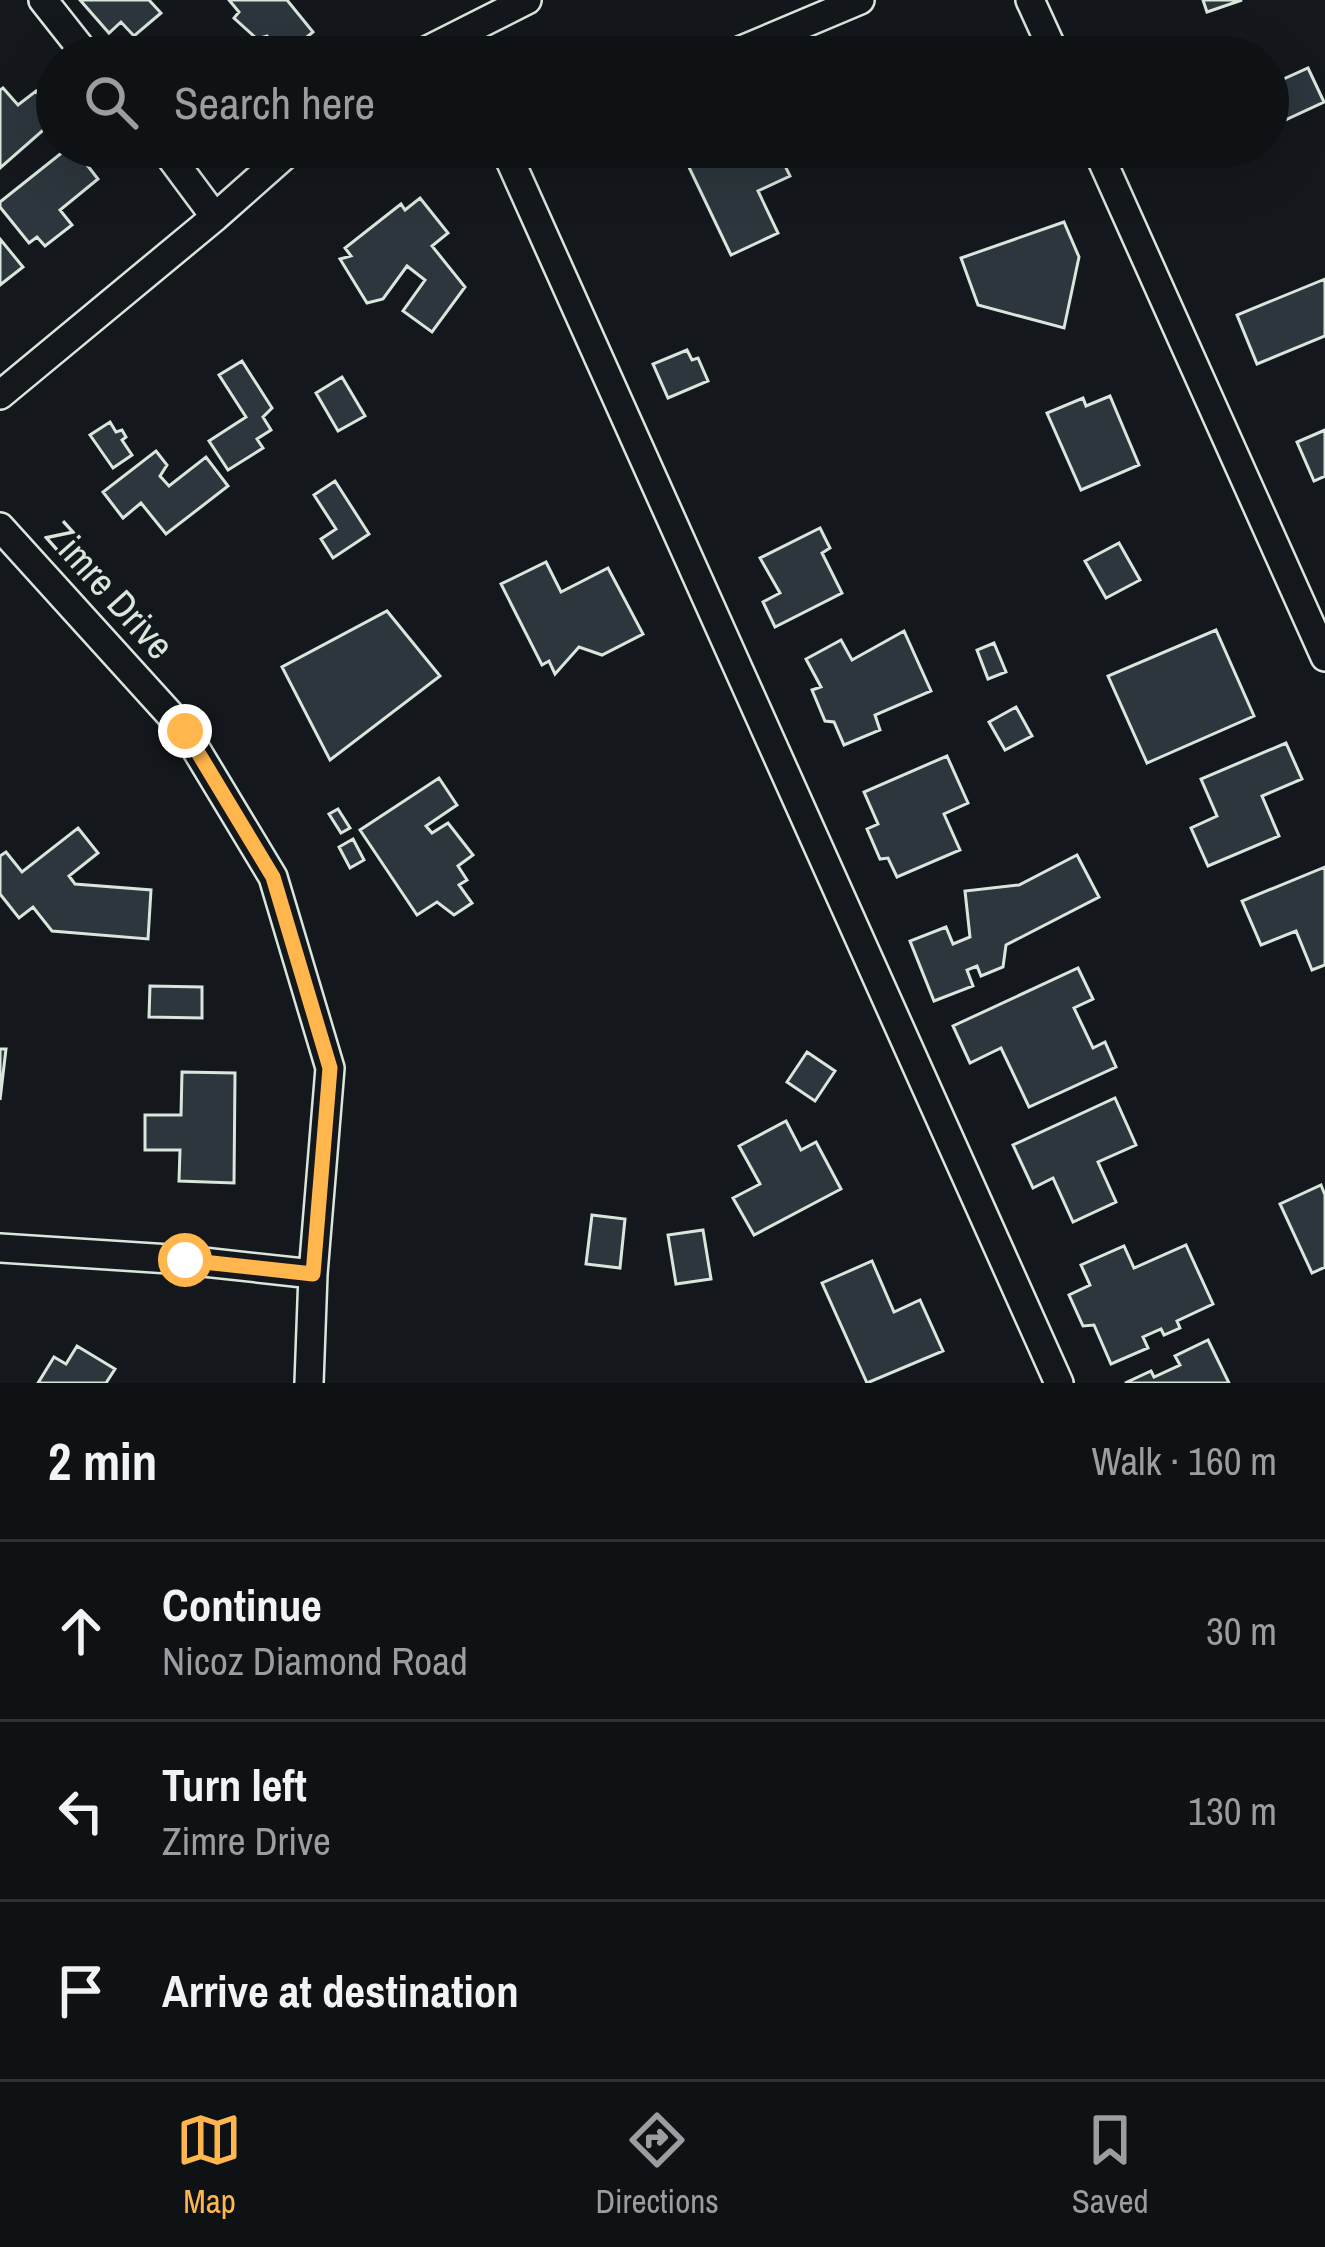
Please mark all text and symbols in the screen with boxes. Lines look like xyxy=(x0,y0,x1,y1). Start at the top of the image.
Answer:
search box xyxy=(36,36,1289,168)
icon: search xyxy=(78,69,144,135)
text: Search here xyxy=(174,72,375,133)
street label: Zimre Drive xyxy=(34,510,186,670)
route end xyxy=(158,704,212,758)
route start xyxy=(158,1233,212,1287)
text: 2 min xyxy=(48,1427,157,1496)
text: Walk · 160 m xyxy=(1092,1435,1277,1487)
text: Continue xyxy=(162,1574,322,1635)
icon: ahead xyxy=(48,1598,114,1664)
text: 30 m xyxy=(1206,1605,1277,1657)
text: Nicoz Diamond Road xyxy=(162,1635,468,1687)
text: Turn left xyxy=(162,1754,307,1815)
icon: left xyxy=(48,1778,114,1844)
text: 130 m xyxy=(1188,1785,1277,1837)
text: Zimre Drive xyxy=(162,1815,331,1867)
icon: arrive xyxy=(48,1958,114,2024)
text: Arrive at destination xyxy=(162,1960,519,2021)
tab: Map xyxy=(176,2107,242,2223)
tab: Directions xyxy=(595,2107,719,2223)
tab: Saved xyxy=(1072,2107,1148,2223)

